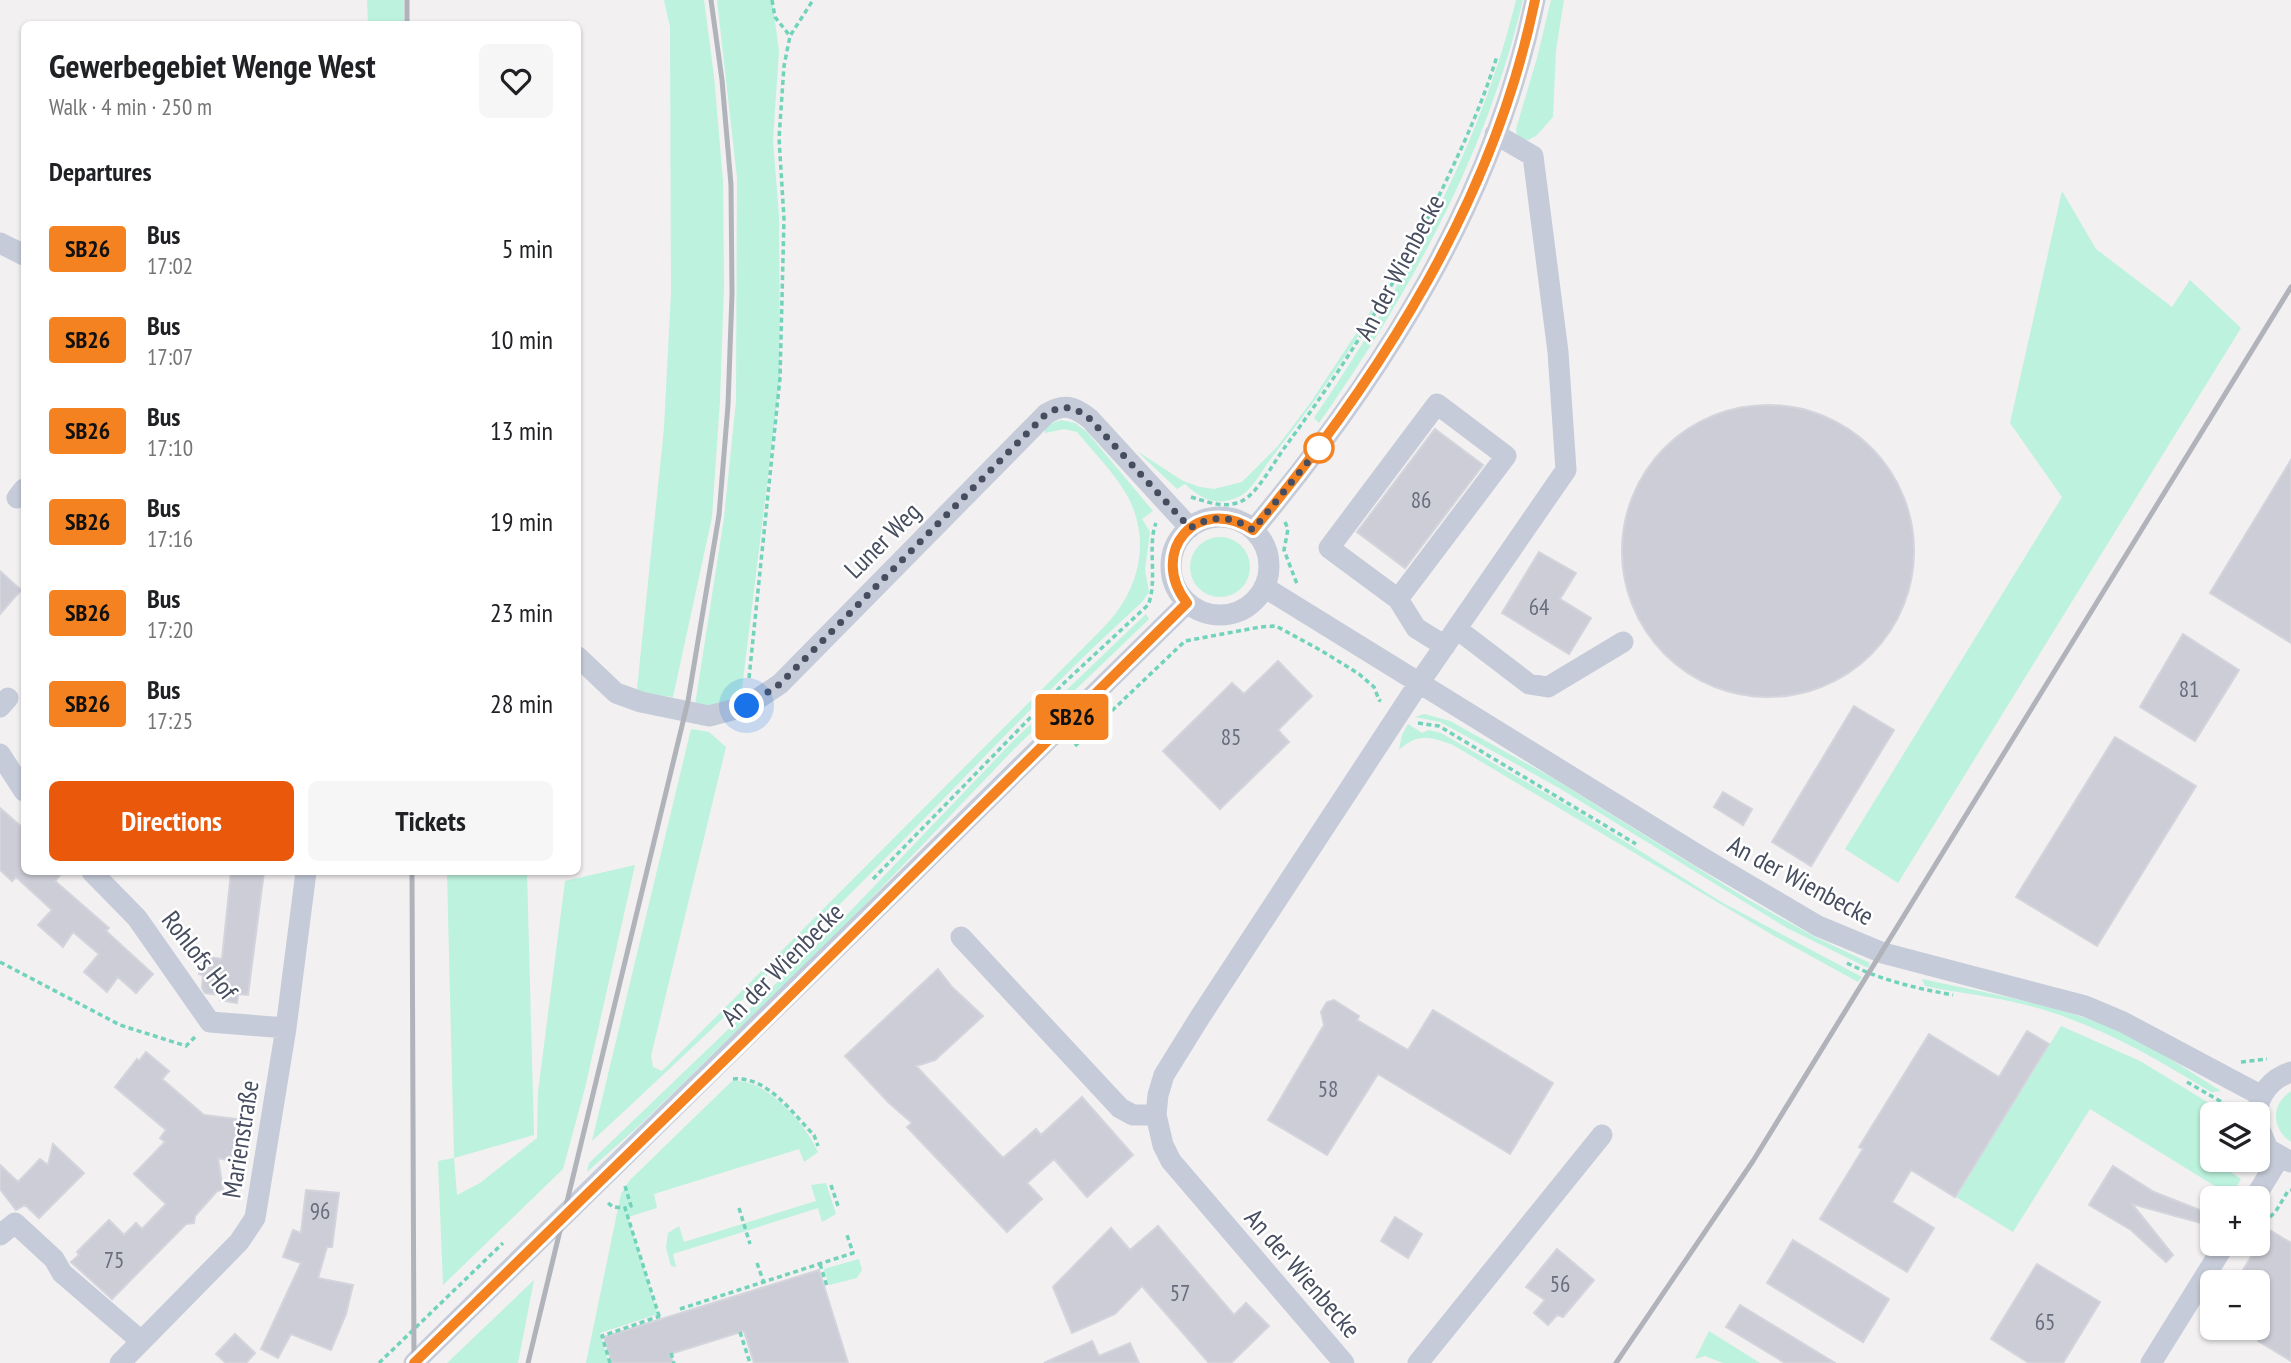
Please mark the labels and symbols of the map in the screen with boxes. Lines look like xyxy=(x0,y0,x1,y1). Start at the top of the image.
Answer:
street label: An der Wienbecke xyxy=(1347,188,1451,346)
unlabelled marker xyxy=(1304,433,1334,463)
house number: 86 xyxy=(1411,485,1431,514)
street label: Luner Weg xyxy=(837,495,927,585)
house number: 64 xyxy=(1529,592,1549,621)
house number: 81 xyxy=(2179,674,2199,703)
your location xyxy=(729,688,764,723)
line badge: SB26 xyxy=(1023,694,1121,740)
house number: 85 xyxy=(1221,722,1241,751)
street label: An der Wienbecke xyxy=(1722,828,1880,932)
street label: An der Wienbecke xyxy=(714,896,850,1032)
street label: Rohlofs Hof xyxy=(155,904,246,1007)
house number: 58 xyxy=(1318,1074,1338,1103)
street label: Marienstraße xyxy=(214,1078,266,1200)
house number: 96 xyxy=(310,1196,330,1225)
street label: An der Wienbecke xyxy=(1238,1202,1368,1344)
house number: 75 xyxy=(104,1245,124,1274)
house number: 56 xyxy=(1550,1269,1570,1298)
house number: 57 xyxy=(1170,1278,1190,1307)
house number: 65 xyxy=(2035,1307,2055,1336)

